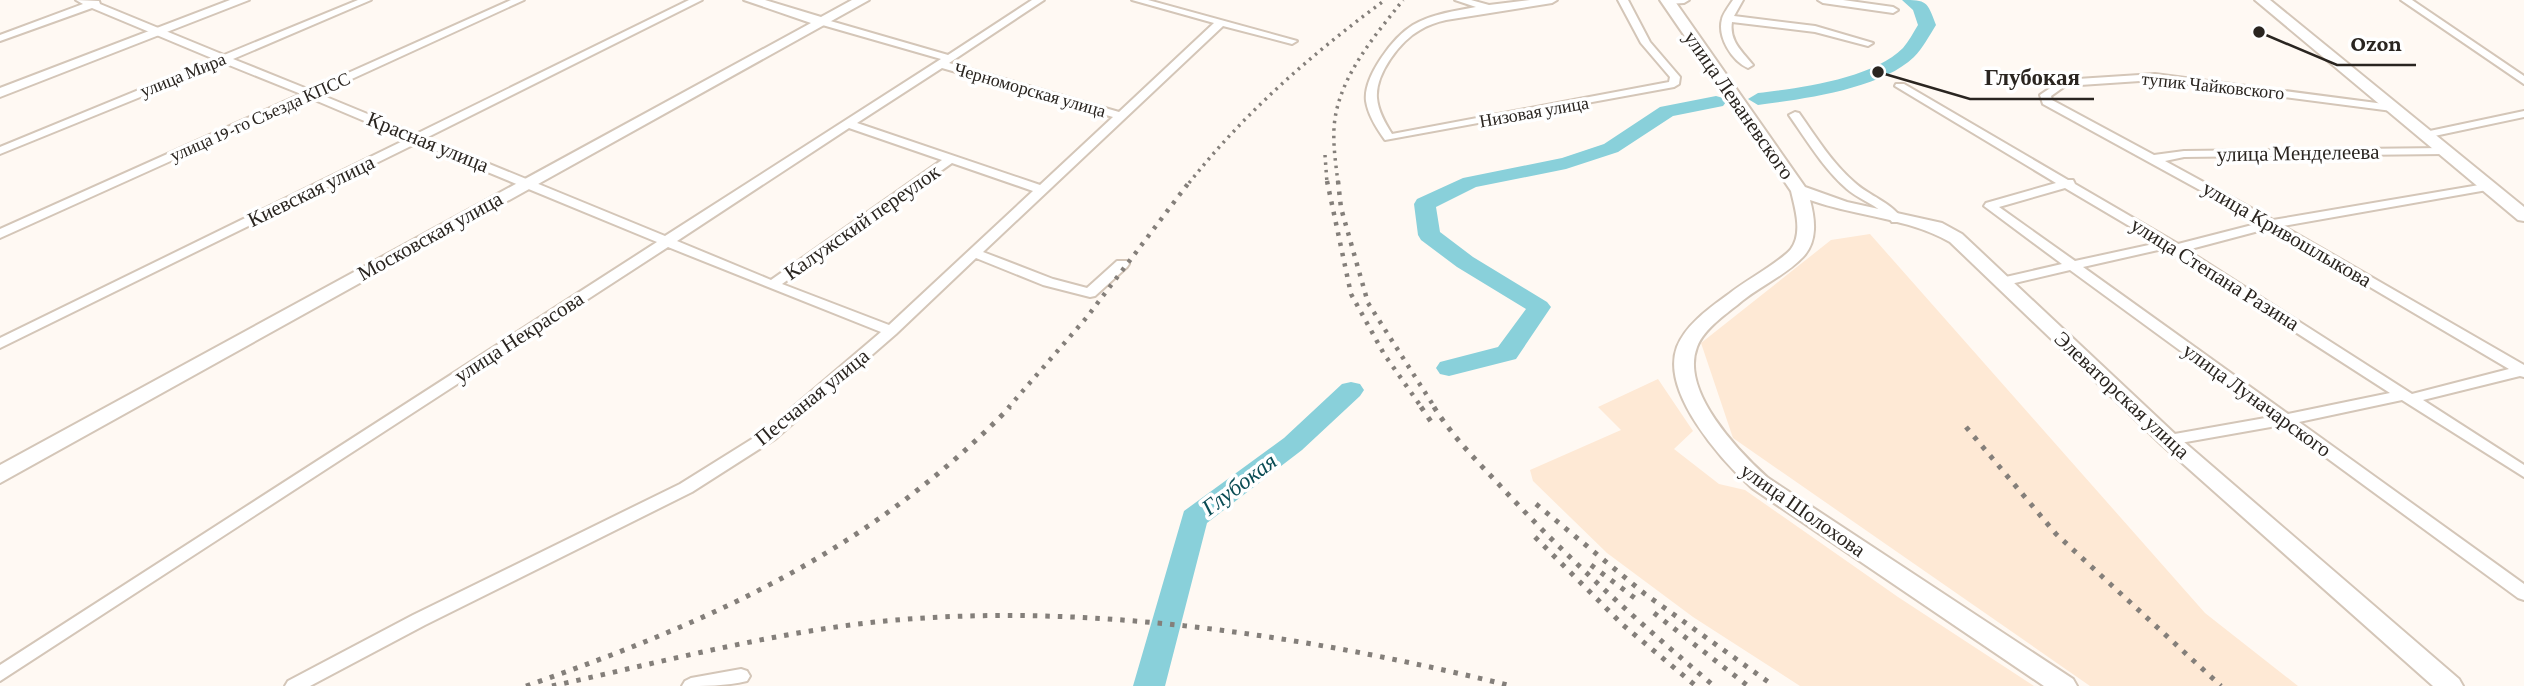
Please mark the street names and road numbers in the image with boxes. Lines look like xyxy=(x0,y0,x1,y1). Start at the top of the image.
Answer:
street label: улица Леваневского xyxy=(1679,26,1799,184)
street label: улица Мира xyxy=(137,49,229,101)
street label: Черноморская улица xyxy=(952,59,1108,121)
street label: улица 19-го Съезда КПСС xyxy=(167,68,353,166)
street label: тупик Чайковского xyxy=(2141,69,2285,103)
street label: Низовая улица xyxy=(1478,93,1590,131)
street label: Красная улица xyxy=(364,107,493,178)
street label: улица Менделеева xyxy=(2216,140,2380,166)
street label: Киевская улица xyxy=(244,150,379,232)
street label: Калужский переулок xyxy=(779,159,945,285)
street label: улица Кривошлыкова xyxy=(2198,176,2376,293)
street label: Московская улица xyxy=(353,186,507,286)
street label: улица Степана Разина xyxy=(2126,212,2304,336)
street label: улица Некрасова xyxy=(450,286,589,388)
street label: Элеваторская улица xyxy=(2050,326,2195,464)
street label: улица Луначарского xyxy=(2178,338,2336,462)
street label: Песчаная улица xyxy=(750,343,874,450)
street label: улица Шолохова xyxy=(1736,458,1871,562)

